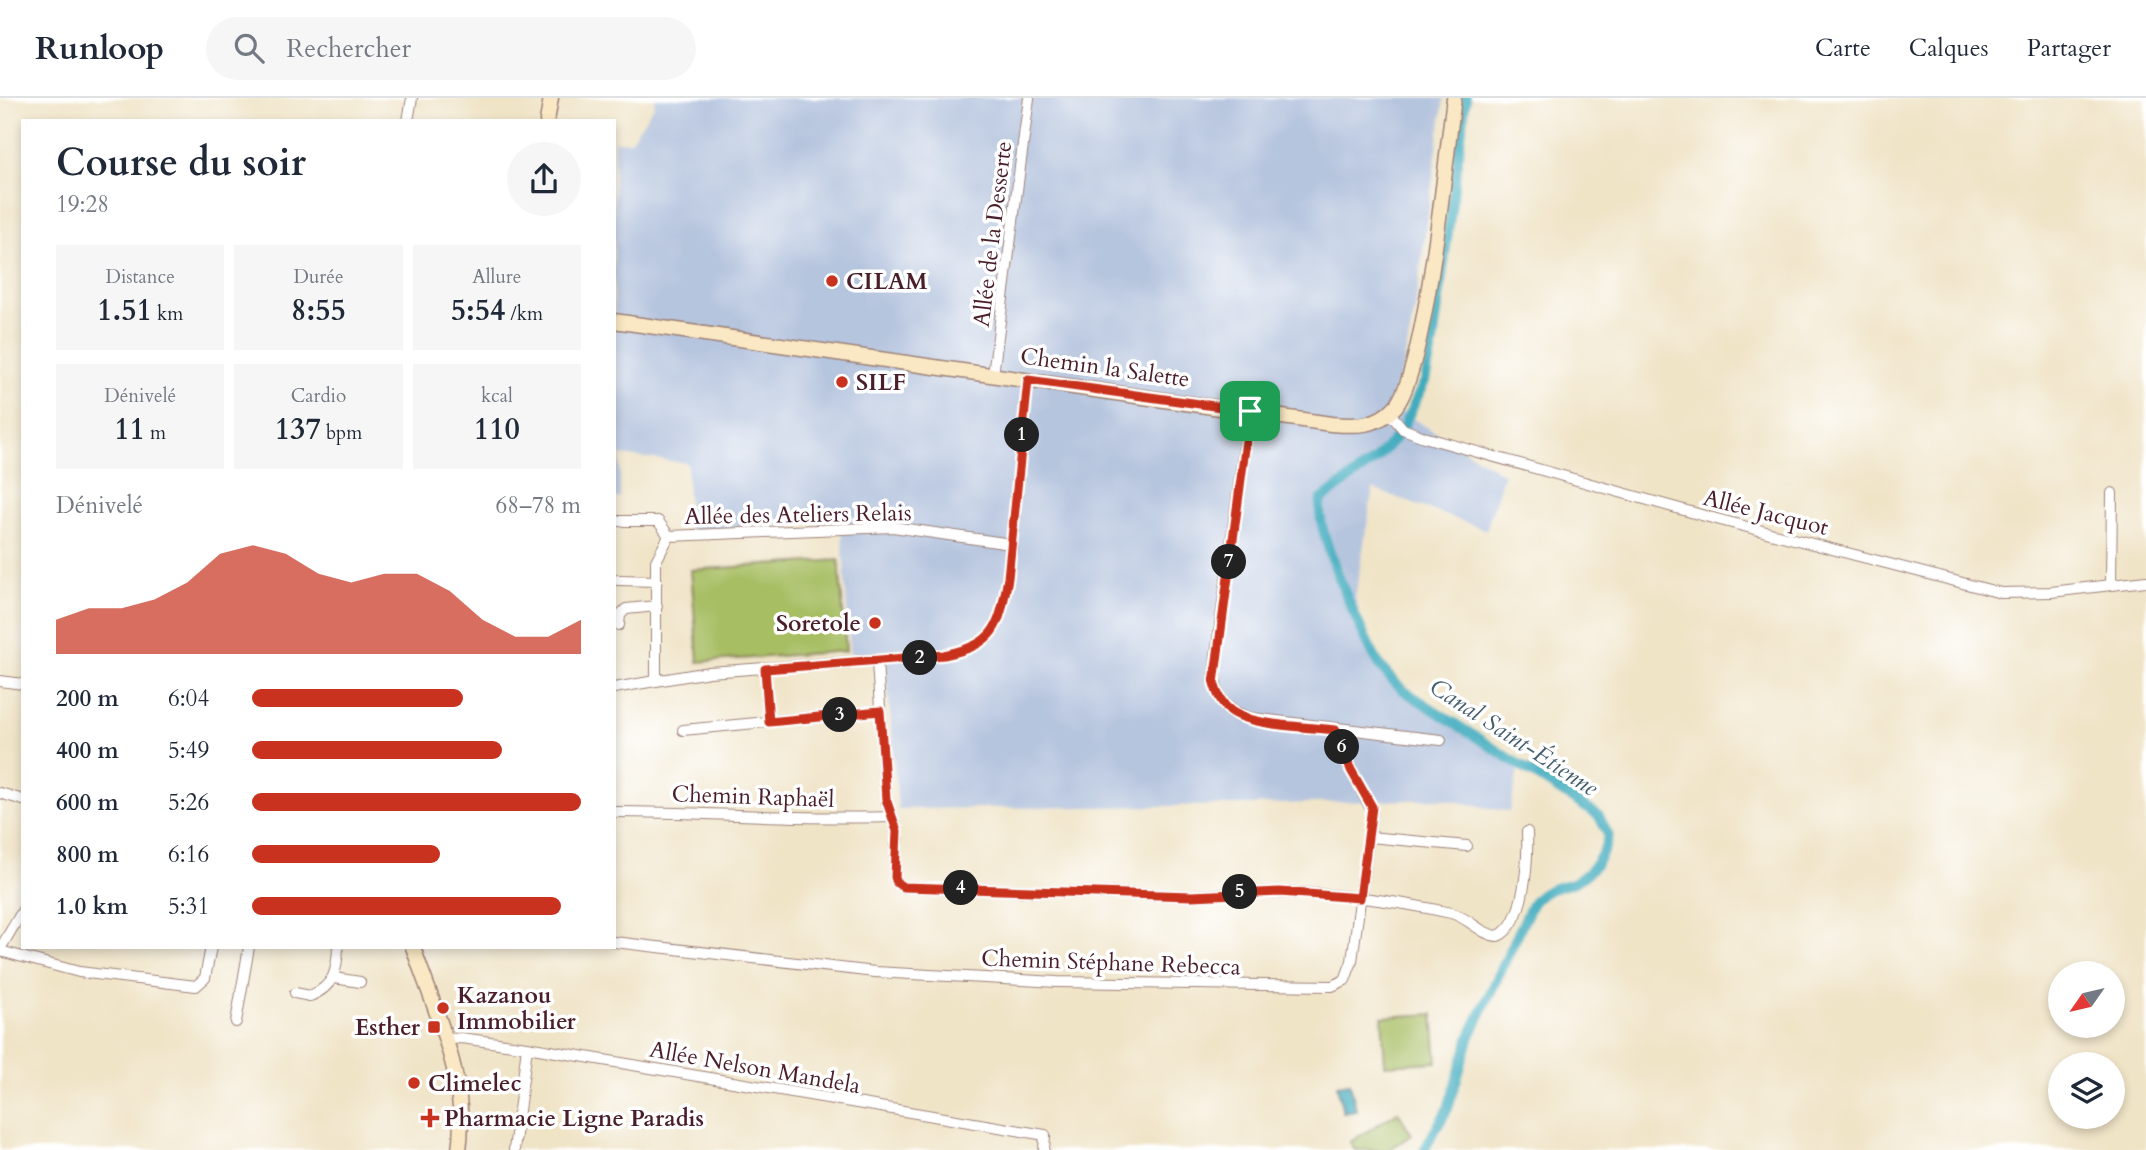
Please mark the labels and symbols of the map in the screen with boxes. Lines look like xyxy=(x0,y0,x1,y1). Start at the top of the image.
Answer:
street label: Allée de la Desserte xyxy=(966,139,1019,329)
place label: CILAM xyxy=(846,266,928,297)
marker: CILAM xyxy=(824,273,840,289)
street label: Chemin la Salette xyxy=(1018,340,1192,395)
place label: SILF xyxy=(856,367,906,398)
marker: SILF xyxy=(834,374,850,390)
pin xyxy=(1220,381,1280,441)
pin: 1 xyxy=(1004,418,1040,452)
street label: Allée Jacquot xyxy=(1700,482,1832,543)
street label: Allée des Ateliers Relais xyxy=(684,497,912,532)
pin: 7 xyxy=(1212,545,1246,580)
place label: Soretole xyxy=(776,608,861,639)
marker: Soretole xyxy=(867,615,883,631)
pin: 2 xyxy=(902,640,937,676)
water label: Canal Saint-Étienne xyxy=(1423,671,1605,805)
pin: 3 xyxy=(822,698,858,732)
pin: 6 xyxy=(1324,730,1360,764)
street label: Chemin Raphaël xyxy=(671,778,835,815)
pin: 4 xyxy=(944,870,978,906)
pin: 5 xyxy=(1222,874,1258,910)
street label: Chemin Stéphane Rebecca xyxy=(981,942,1241,983)
north arrow xyxy=(2048,961,2124,1038)
place label: Kazanou Immobilier xyxy=(457,980,577,1037)
marker: Kazanou Immobilier xyxy=(435,1000,451,1016)
place label: Esther xyxy=(355,1012,421,1043)
marker: Esther xyxy=(426,1019,442,1035)
street label: Allée Nelson Mandela xyxy=(647,1034,863,1101)
place label: Climelec xyxy=(428,1068,522,1099)
marker: Climelec xyxy=(406,1075,422,1091)
place label: Pharmacie Ligne Paradis xyxy=(444,1103,704,1134)
marker: Pharmacie Ligne Paradis xyxy=(422,1110,438,1126)

